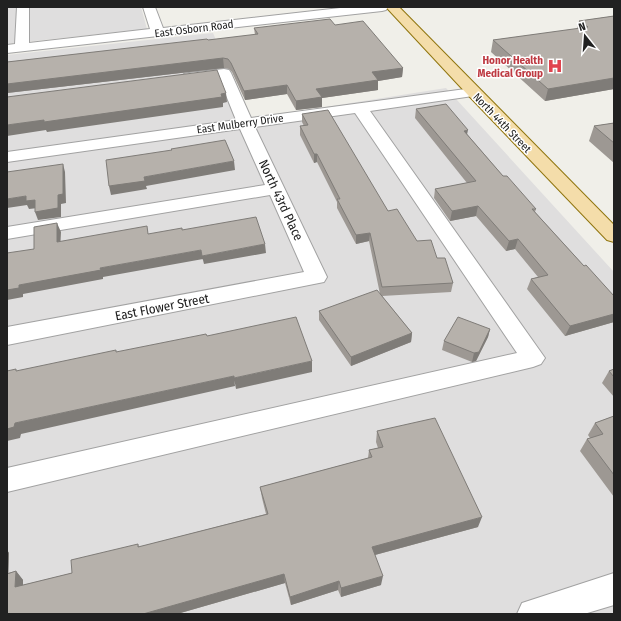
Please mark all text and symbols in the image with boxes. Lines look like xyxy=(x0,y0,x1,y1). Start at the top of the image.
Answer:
north arrow xyxy=(565,16,605,56)
street label: East Osborn Road xyxy=(154,18,234,40)
text: N xyxy=(577,20,587,34)
place label: Honor Health Medical Group xyxy=(478,54,543,80)
hospital icon: Honor Health Medical Group xyxy=(546,57,564,75)
street label: North 44th Street xyxy=(470,90,534,156)
street label: East Mulberry Drive xyxy=(196,111,284,137)
street label: North 43rd Place xyxy=(256,157,306,243)
street label: East Flower Street xyxy=(114,290,211,323)

